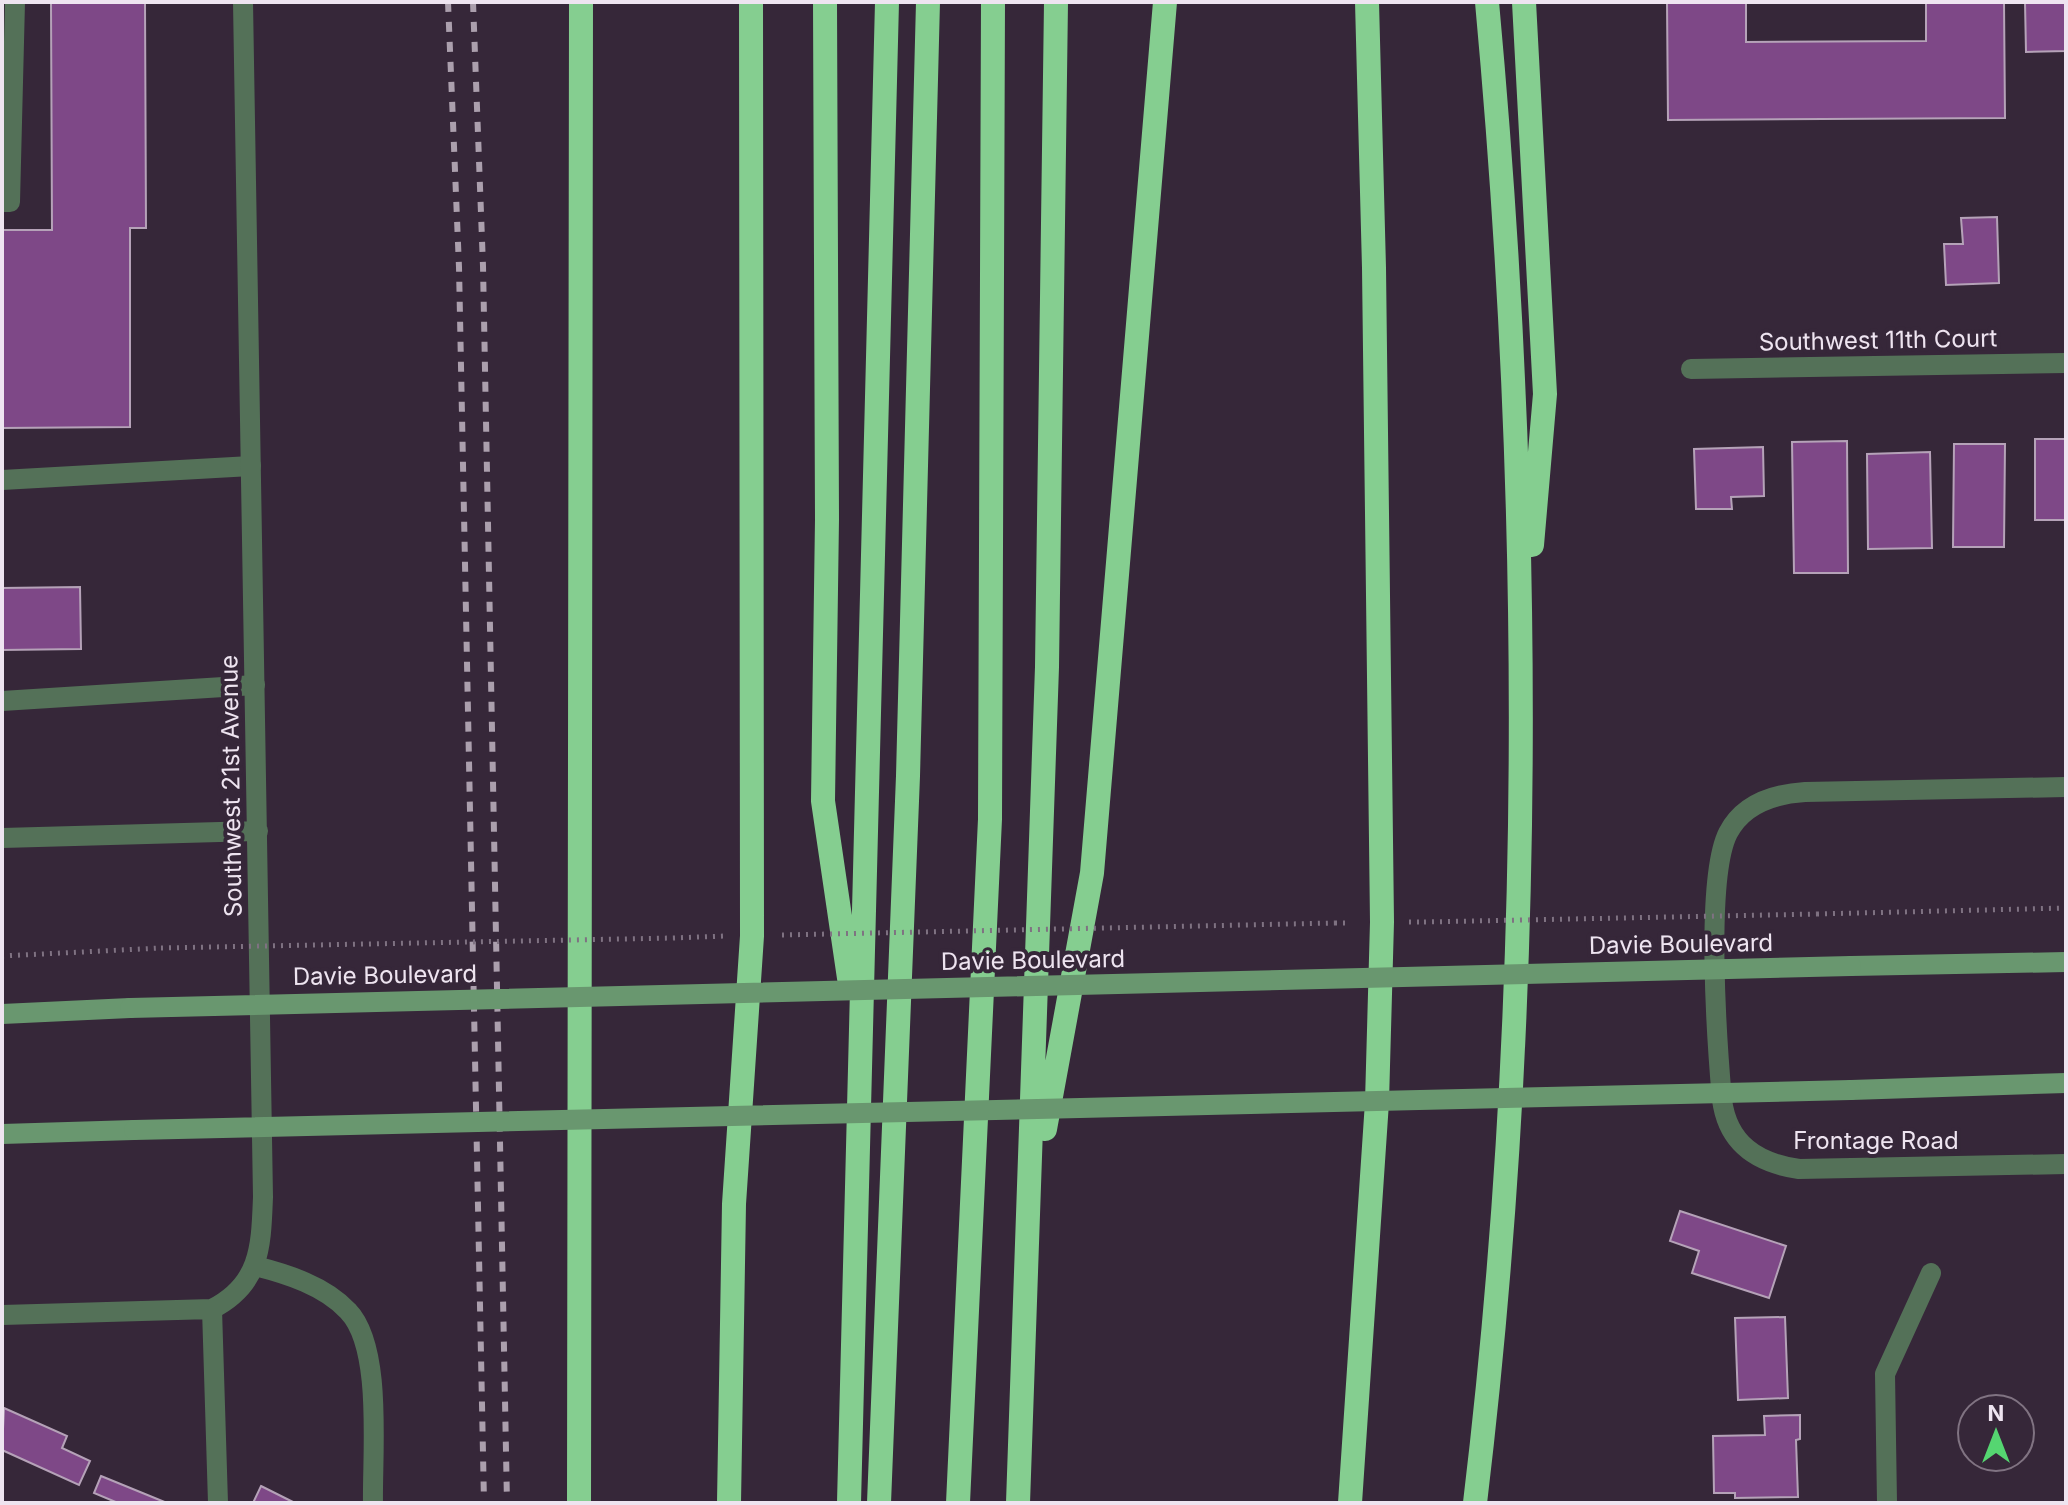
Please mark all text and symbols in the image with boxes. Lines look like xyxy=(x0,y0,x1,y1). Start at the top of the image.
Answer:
street label: Southwest 11th Court xyxy=(1758,323,1998,357)
street label: Southwest 21st Avenue xyxy=(214,655,248,917)
street label: Davie Boulevard xyxy=(1589,928,1773,960)
street label: Davie Boulevard xyxy=(941,944,1125,976)
street label: Davie Boulevard xyxy=(293,959,477,991)
street label: Frontage Road xyxy=(1793,1126,1959,1155)
north arrow xyxy=(1956,1393,2036,1473)
text: N xyxy=(1988,1400,2004,1426)

